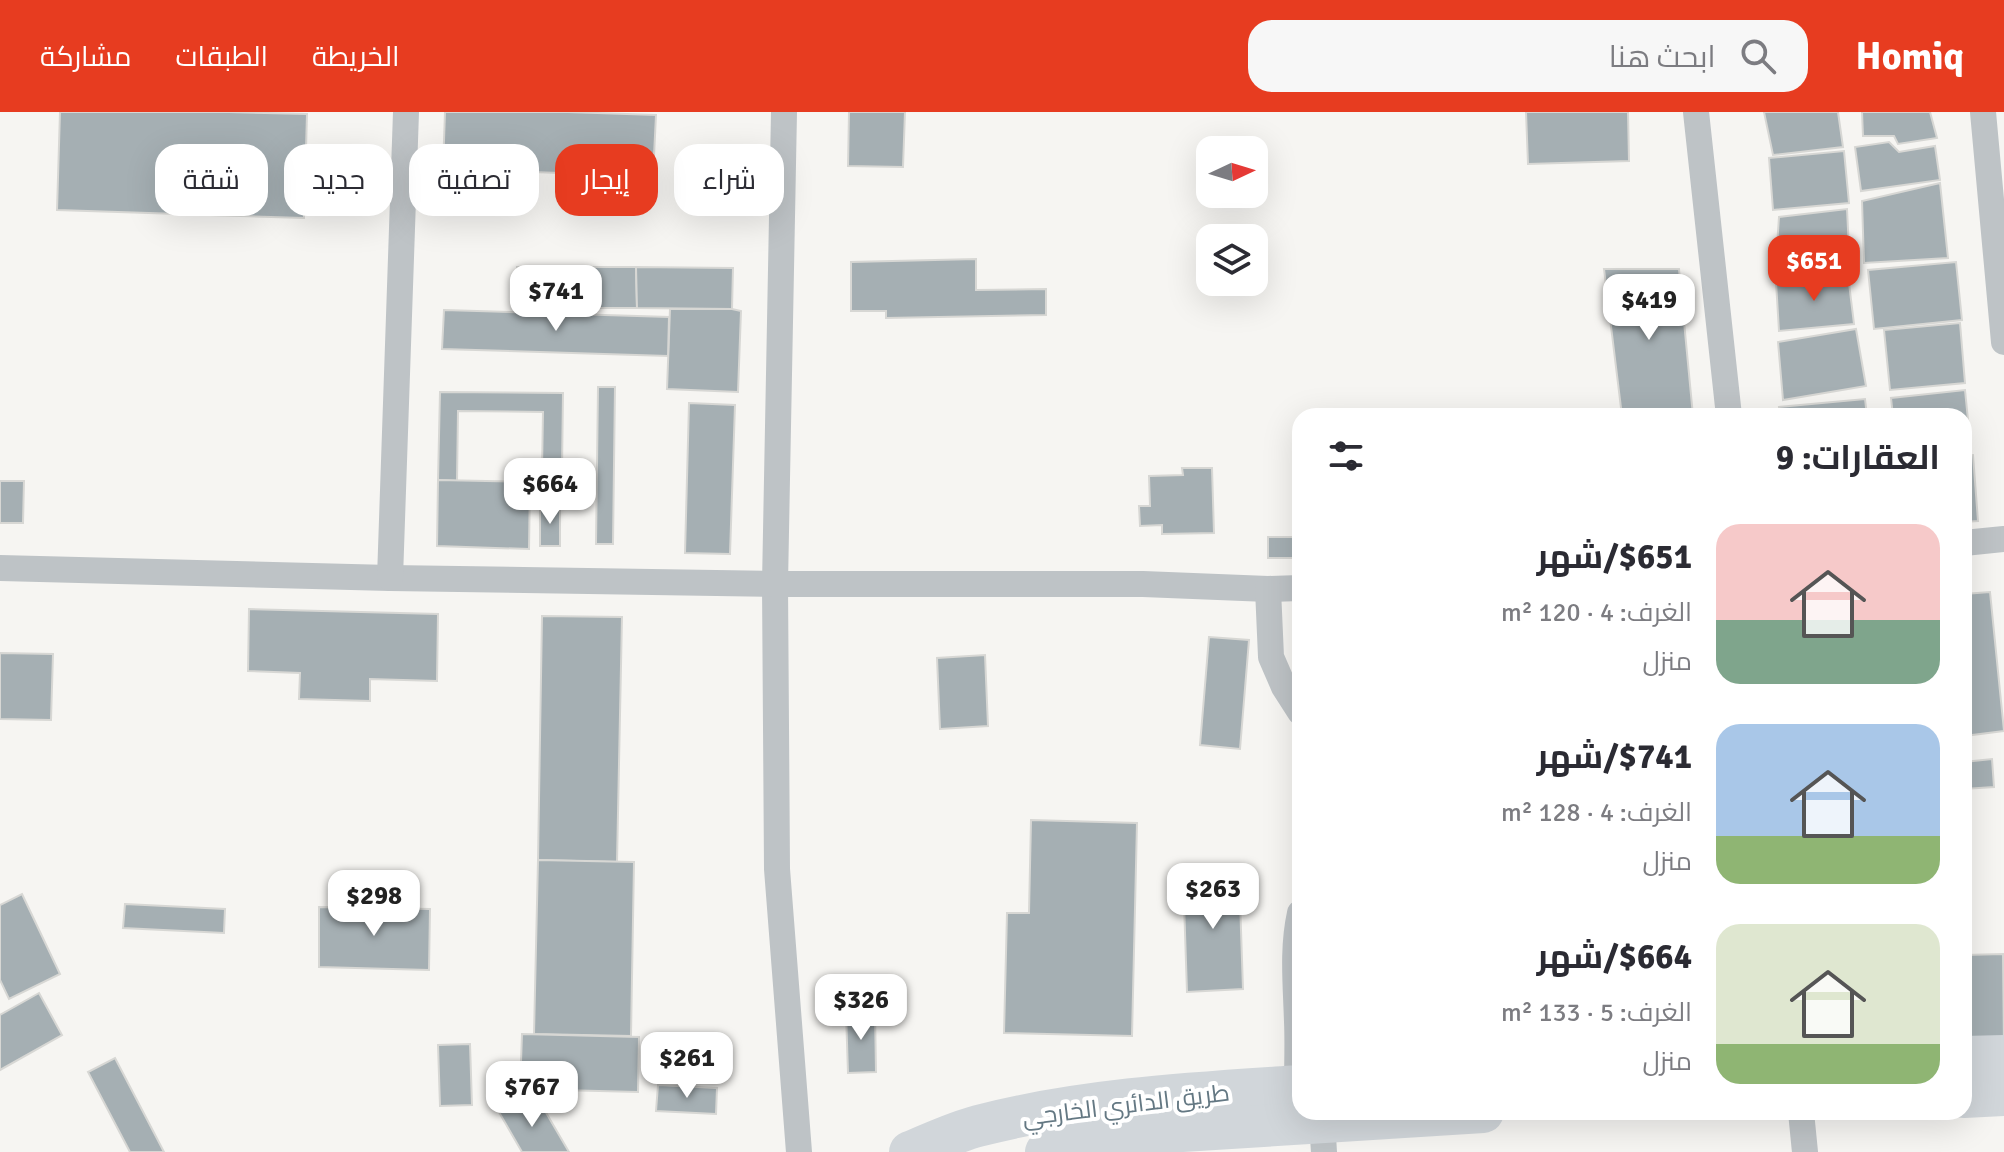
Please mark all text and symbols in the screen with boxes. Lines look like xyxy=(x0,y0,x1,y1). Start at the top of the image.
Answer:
search box xyxy=(1248,20,1808,92)
text: Homiq xyxy=(1856,33,1964,80)
icon: search xyxy=(1736,34,1780,78)
text: ابحث هنا xyxy=(1609,39,1716,76)
text: مشاركة xyxy=(40,40,131,74)
text: الطبقات xyxy=(175,40,268,74)
text: الخريطة xyxy=(312,40,399,74)
north arrow xyxy=(1196,136,1268,208)
map controls xyxy=(1196,136,1268,296)
chip: شقة xyxy=(155,144,268,216)
chip: جديد xyxy=(284,144,393,216)
chip: تصفية xyxy=(409,144,539,216)
chip: إيجار xyxy=(555,144,658,216)
chip: شراء xyxy=(674,144,784,216)
button: layers xyxy=(1196,224,1268,296)
pin: $651 xyxy=(1767,235,1861,303)
text: $651 xyxy=(1786,245,1842,277)
pin: $741 xyxy=(509,265,603,333)
pin: $419 xyxy=(1602,274,1696,342)
text: $741 xyxy=(528,275,584,307)
text: $419 xyxy=(1621,284,1677,316)
icon: filters xyxy=(1324,434,1368,478)
text: العقارات: 9 xyxy=(1776,437,1940,479)
pin: $664 xyxy=(503,458,597,526)
text: $664 xyxy=(522,468,578,500)
text: $651/شهر xyxy=(1537,536,1692,578)
icon: home xyxy=(1780,556,1876,652)
text: الغرف: 4 · 120 m² xyxy=(1501,597,1692,629)
text: منزل xyxy=(1643,646,1692,678)
text: $741/شهر xyxy=(1537,736,1692,778)
icon: home xyxy=(1780,756,1876,852)
text: الغرف: 4 · 128 m² xyxy=(1501,797,1692,829)
text: منزل xyxy=(1643,846,1692,878)
pin: $263 xyxy=(1166,863,1260,931)
pin: $298 xyxy=(327,870,421,938)
text: $263 xyxy=(1185,873,1241,905)
text: $298 xyxy=(346,880,402,912)
text: $664/شهر xyxy=(1537,936,1692,978)
icon: home xyxy=(1780,956,1876,1052)
pin: $326 xyxy=(814,974,908,1042)
text: $326 xyxy=(833,984,889,1016)
text: الغرف: 5 · 133 m² xyxy=(1501,997,1692,1029)
pin: $261 xyxy=(640,1032,734,1100)
text: $261 xyxy=(659,1042,715,1074)
text: منزل xyxy=(1643,1046,1692,1078)
pin: $767 xyxy=(485,1061,579,1129)
text: $767 xyxy=(504,1071,560,1103)
street label: طريق الدائري الخارجي xyxy=(1021,1077,1232,1137)

